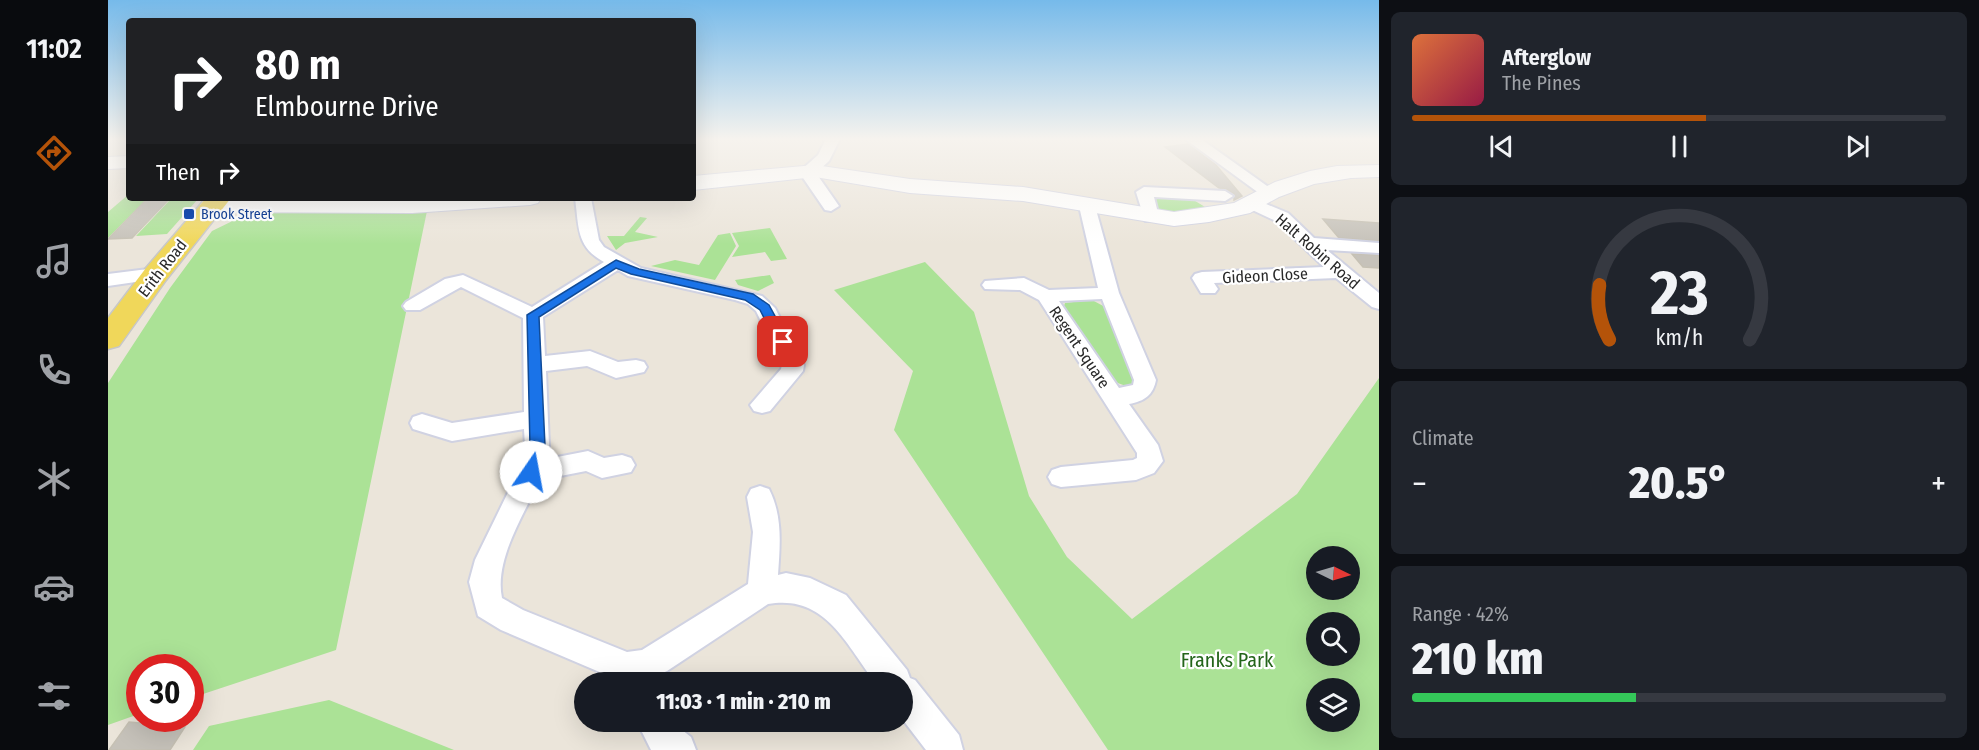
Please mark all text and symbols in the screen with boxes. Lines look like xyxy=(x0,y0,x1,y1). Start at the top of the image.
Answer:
text: 11:02 xyxy=(26,33,82,65)
text: 80 m xyxy=(255,40,341,90)
icon: right xyxy=(156,42,234,120)
text: Afterglow xyxy=(1502,44,1591,71)
text: The Pines xyxy=(1502,71,1581,95)
text: Elmbourne Drive xyxy=(255,91,439,123)
icon: previous xyxy=(1485,130,1518,163)
icon: pause xyxy=(1663,130,1696,163)
icon: next xyxy=(1841,130,1874,163)
icon: directions xyxy=(33,132,75,174)
icon: right xyxy=(212,156,245,189)
text: Then xyxy=(156,159,200,186)
place label: Brook Street xyxy=(201,206,273,223)
marker: Brook Street xyxy=(182,207,196,221)
street label: Halt Robin Road xyxy=(1272,210,1364,293)
street label: Erith Road xyxy=(134,236,191,301)
icon: music xyxy=(33,240,75,282)
text: 23 xyxy=(1649,256,1708,331)
street label: Gideon Close xyxy=(1222,264,1308,287)
street label: Regent Square xyxy=(1045,303,1114,392)
pin xyxy=(757,316,808,367)
icon: arrive xyxy=(766,325,799,358)
text: km/h xyxy=(1655,325,1703,351)
icon: phone xyxy=(33,349,75,391)
text: Climate xyxy=(1412,426,1474,450)
position arrow xyxy=(499,440,563,504)
text: 20.5° xyxy=(1629,456,1729,510)
icon: climate xyxy=(33,458,75,500)
text: − xyxy=(1412,464,1427,504)
text: + xyxy=(1931,464,1946,504)
north arrow xyxy=(1306,546,1360,600)
map controls xyxy=(1306,546,1360,732)
icon: car xyxy=(33,566,75,608)
text: Range · 42% xyxy=(1412,602,1509,626)
button: search xyxy=(1306,612,1360,666)
text: 210 km xyxy=(1412,632,1544,686)
park label: Franks Park xyxy=(1181,648,1274,672)
speed limit sign: 30 xyxy=(126,654,204,732)
icon: filters xyxy=(33,675,75,717)
button: layers xyxy=(1306,678,1360,732)
text: 11:03 · 1 min · 210 m xyxy=(656,688,831,715)

